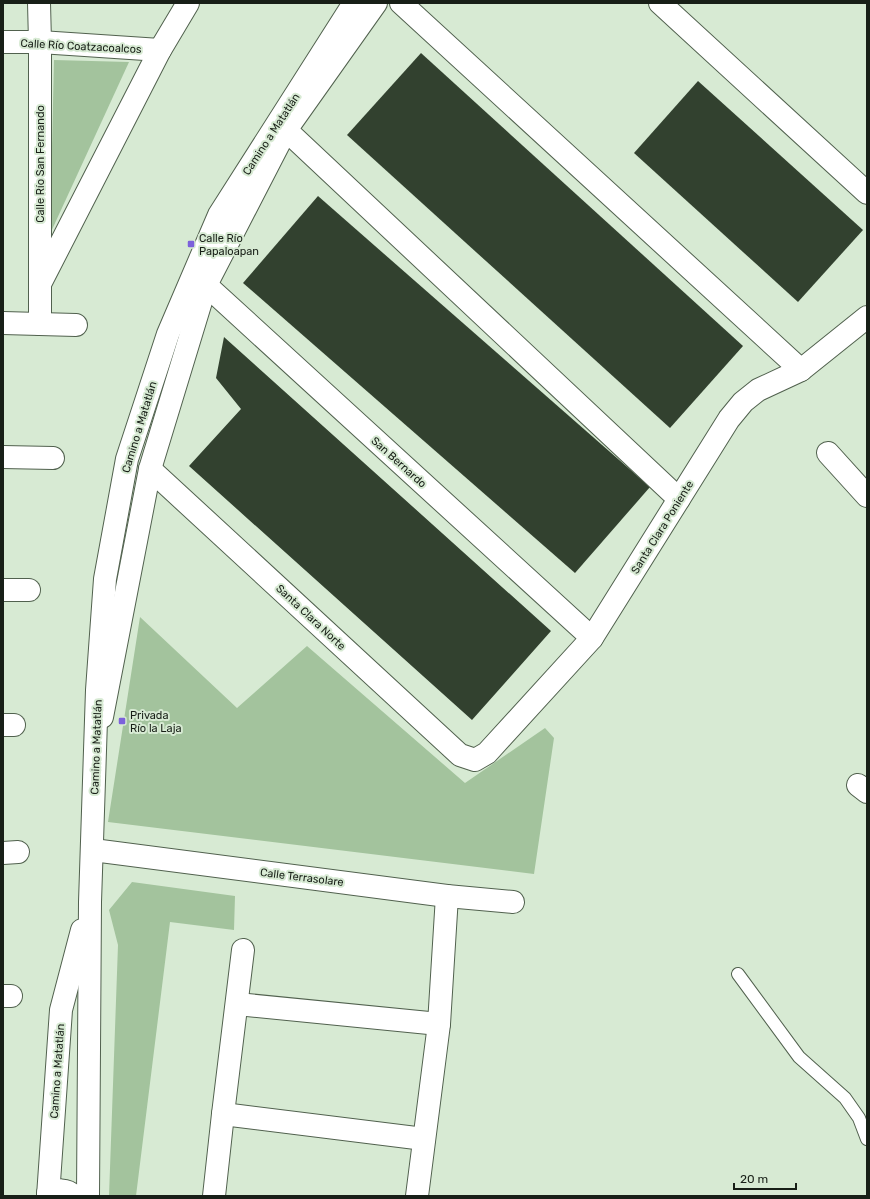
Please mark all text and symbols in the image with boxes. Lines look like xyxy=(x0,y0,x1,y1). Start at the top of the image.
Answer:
street label: Calle Río Coatzacoalcos xyxy=(20,37,142,56)
street label: Camino a Matatlán xyxy=(240,91,303,178)
street label: Calle Río San Fernando xyxy=(34,105,47,223)
place label: Calle Río Papaloapan xyxy=(199,232,259,258)
marker: Calle Río Papaloapan xyxy=(186,239,196,249)
street label: Camino a Matatlán xyxy=(119,380,160,475)
street label: San Bernardo xyxy=(368,434,429,490)
street label: Santa Clara Poniente xyxy=(628,478,696,576)
street label: Santa Clara Norte xyxy=(273,582,348,653)
street label: Camino a Matatlán xyxy=(88,699,105,795)
place label: Privada Río la Laja xyxy=(130,709,182,735)
marker: Privada Río la Laja xyxy=(117,716,127,726)
street label: Calle Terrasolare xyxy=(259,866,344,889)
street label: Camino a Matatlán xyxy=(48,1023,67,1119)
scale bar xyxy=(734,1165,796,1191)
text: 20 m xyxy=(740,1172,768,1186)

